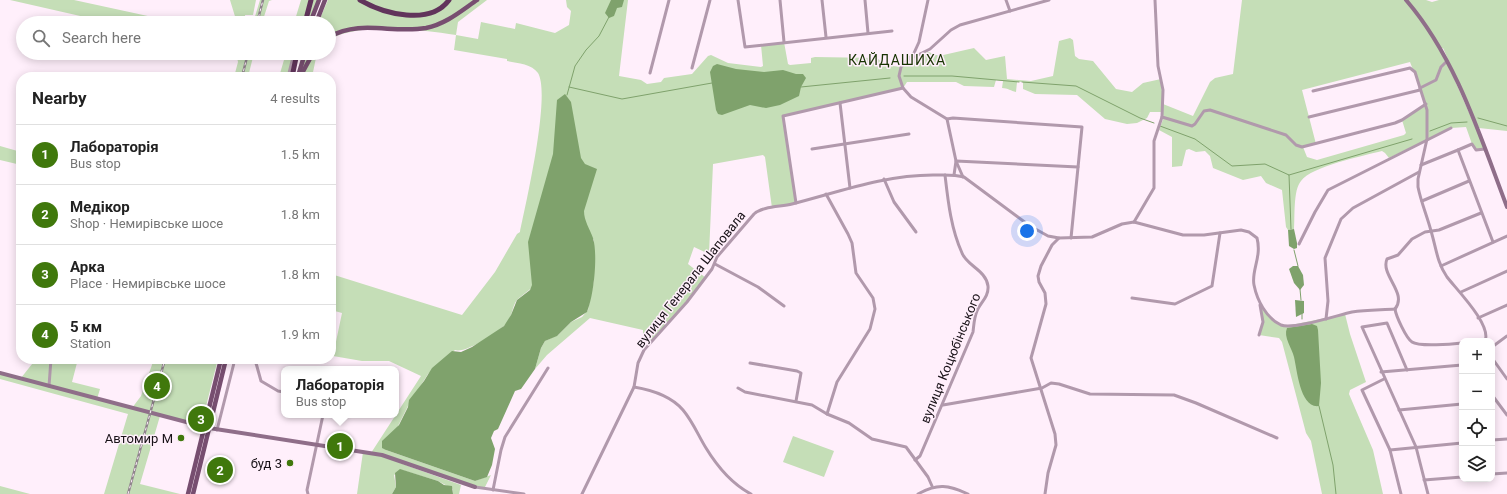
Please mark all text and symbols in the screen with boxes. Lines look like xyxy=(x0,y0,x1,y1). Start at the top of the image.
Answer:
search box xyxy=(16,16,336,60)
icon: search xyxy=(30,27,52,49)
text: Search here xyxy=(62,29,141,47)
district label: КАЙДАШИХА xyxy=(848,52,946,68)
text: Nearby xyxy=(32,88,87,108)
text: 4 results xyxy=(270,91,320,106)
text: Лабораторія xyxy=(70,138,159,156)
text: 1 xyxy=(41,147,49,162)
text: 1.5 km xyxy=(281,147,320,162)
text: Bus stop xyxy=(70,156,121,171)
text: Медікор xyxy=(70,198,130,216)
text: 2 xyxy=(41,207,49,222)
text: 1.8 km xyxy=(281,207,320,222)
street label: вулиця Генерала Шаповала xyxy=(632,208,748,351)
text: Shop · Немирівське шосе xyxy=(70,216,223,231)
your location xyxy=(1017,221,1037,241)
text: Арка xyxy=(70,258,105,276)
text: 3 xyxy=(41,267,49,282)
text: 1.8 km xyxy=(281,267,320,282)
text: Place · Немирівське шосе xyxy=(70,276,226,291)
street label: вулиця Коцюбінського xyxy=(917,291,983,425)
text: 5 км xyxy=(70,318,102,336)
text: 4 xyxy=(41,327,49,342)
text: 1.9 km xyxy=(281,327,320,342)
text: Station xyxy=(70,336,111,351)
map controls xyxy=(1459,338,1495,482)
button: + xyxy=(1459,338,1495,374)
popup xyxy=(281,366,399,418)
pin: 4 xyxy=(144,371,170,401)
button: − xyxy=(1459,374,1495,410)
text: Лабораторія xyxy=(296,376,384,394)
text: Bus stop xyxy=(296,394,346,409)
pin: 3 xyxy=(188,404,214,434)
button: locate xyxy=(1459,410,1495,446)
place label: Автомир М xyxy=(105,431,173,446)
pin: 1 xyxy=(327,431,353,461)
marker: Автомир М xyxy=(176,433,186,443)
button: layers xyxy=(1459,446,1495,482)
pin: 2 xyxy=(207,455,233,485)
place label: буд 3 xyxy=(251,456,282,471)
marker: буд 3 xyxy=(285,458,295,468)

